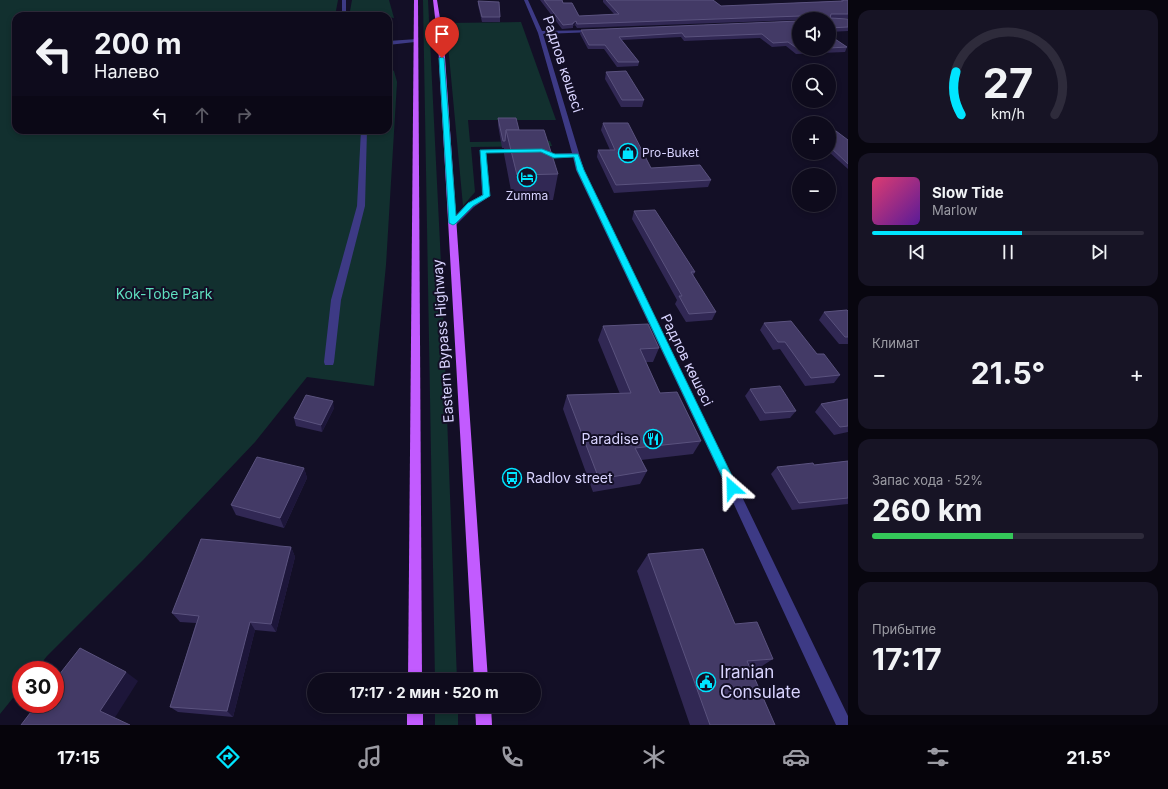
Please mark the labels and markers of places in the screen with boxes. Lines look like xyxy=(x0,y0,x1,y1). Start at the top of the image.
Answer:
pin xyxy=(425,17,459,58)
shop icon: Pro-Buket xyxy=(617,142,639,164)
place label: Pro-Buket xyxy=(642,145,699,160)
hotel icon: Zumma xyxy=(516,166,538,188)
place label: Zumma xyxy=(506,188,548,203)
restaurant icon: Paradise xyxy=(642,428,664,450)
place label: Paradise xyxy=(582,430,639,447)
bus stop icon: Radlov street xyxy=(501,467,523,489)
place label: Radlov street xyxy=(526,469,613,486)
place label: Iranian Consulate xyxy=(720,662,801,702)
public building icon: Iranian Consulate xyxy=(695,671,717,693)

